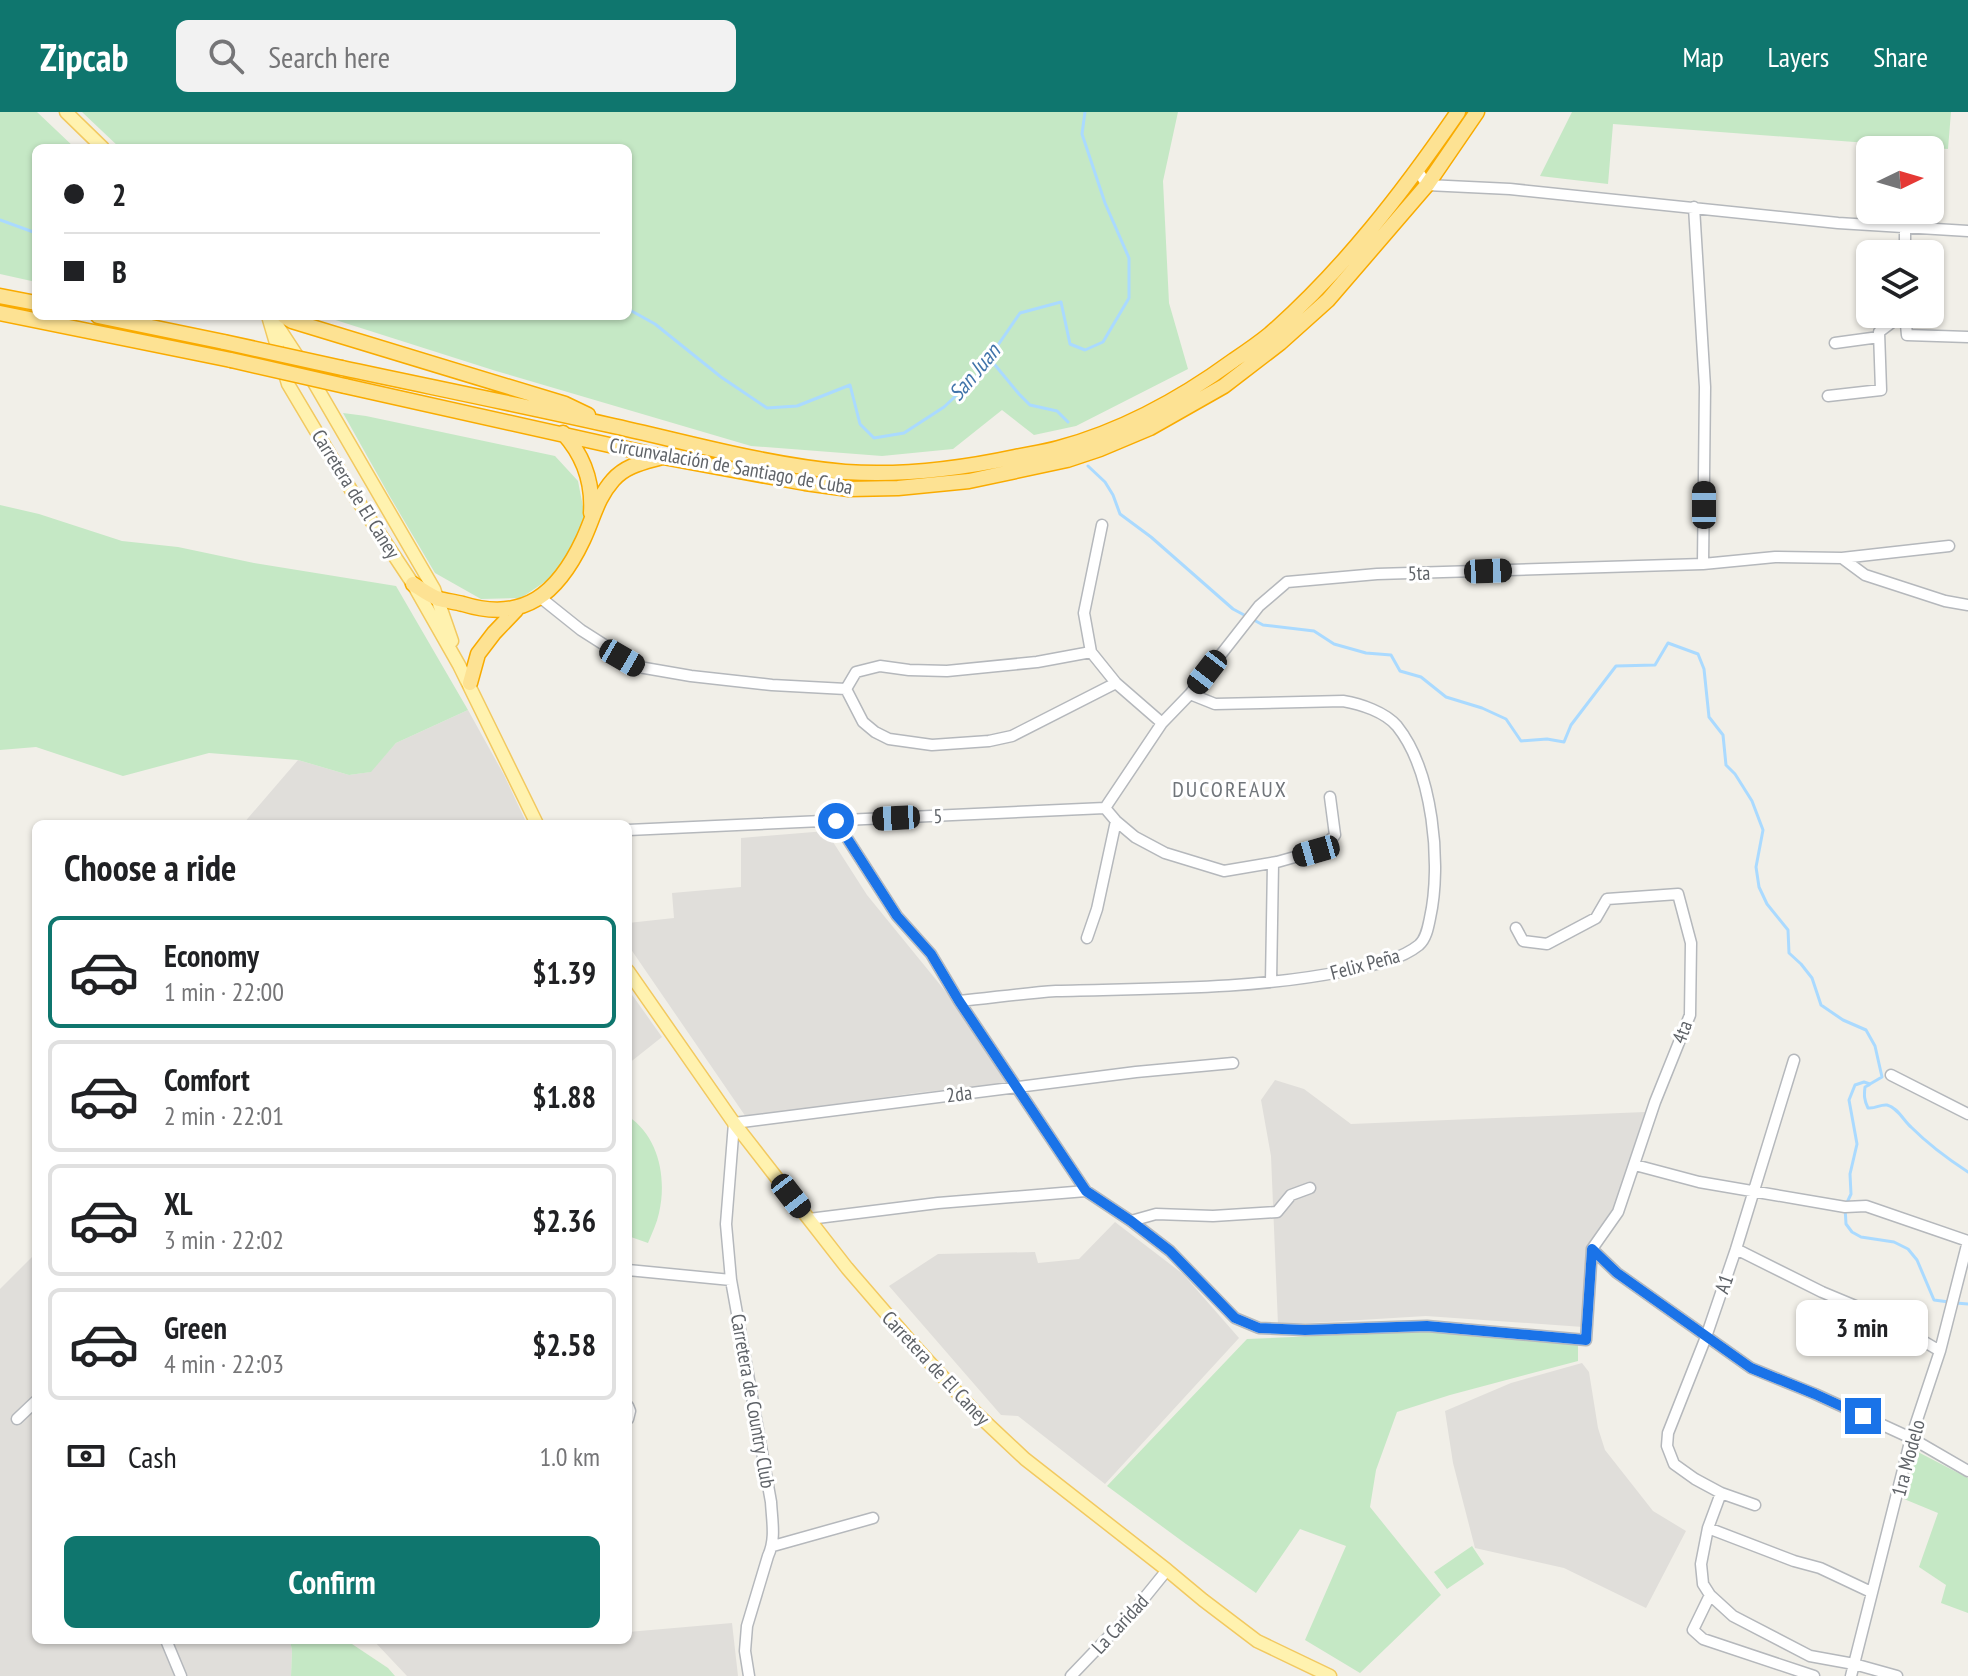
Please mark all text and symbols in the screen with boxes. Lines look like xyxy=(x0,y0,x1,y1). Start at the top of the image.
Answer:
search box xyxy=(176,20,736,92)
text: Zipcab xyxy=(40,32,128,81)
icon: search xyxy=(204,34,248,78)
text: Search here xyxy=(268,37,390,76)
text: Map xyxy=(1682,38,1724,75)
text: Layers xyxy=(1768,38,1829,75)
text: Share xyxy=(1873,38,1928,75)
north arrow xyxy=(1856,136,1944,224)
map controls xyxy=(1856,136,1944,328)
text: 2 xyxy=(112,175,126,214)
button: layers xyxy=(1856,240,1944,328)
text: B xyxy=(112,252,127,291)
water label: San Juan xyxy=(942,337,1007,406)
street label: Carretera de El Caney xyxy=(306,425,406,564)
street label: Circunvalación de Santiago de Cuba xyxy=(607,432,855,500)
car xyxy=(1692,481,1716,529)
car xyxy=(1464,558,1512,584)
street label: 5ta xyxy=(1407,560,1431,586)
car xyxy=(595,636,649,680)
car xyxy=(1183,646,1231,698)
district label: DUCOREAUX xyxy=(1172,775,1288,803)
route start xyxy=(818,803,854,839)
street label: 5 xyxy=(933,803,943,829)
car xyxy=(871,805,921,831)
car xyxy=(1290,833,1342,869)
text: Choose a ride xyxy=(64,844,236,891)
icon: car xyxy=(68,936,140,1008)
text: Economy xyxy=(164,936,259,975)
street label: Felix Peña xyxy=(1327,942,1403,986)
text: $1.39 xyxy=(532,953,596,992)
text: 1 min · 22:00 xyxy=(164,975,284,1008)
street label: 4ta xyxy=(1666,1017,1698,1047)
icon: car xyxy=(68,1060,140,1132)
text: Comfort xyxy=(164,1060,250,1099)
text: $1.88 xyxy=(532,1077,596,1116)
street label: 2da xyxy=(945,1080,973,1108)
text: 2 min · 22:01 xyxy=(164,1099,284,1132)
car xyxy=(767,1170,815,1222)
icon: car xyxy=(68,1184,140,1256)
text: XL xyxy=(164,1184,193,1223)
text: $2.36 xyxy=(532,1201,596,1240)
text: 3 min · 22:02 xyxy=(164,1223,284,1256)
street label: A1 xyxy=(1709,1271,1739,1297)
callout: 3 min xyxy=(1797,1300,1929,1356)
street label: Carretera de El Caney xyxy=(876,1305,996,1431)
icon: car xyxy=(68,1308,140,1380)
text: Green xyxy=(164,1308,227,1347)
text: 3 min xyxy=(1836,1311,1888,1344)
street label: Carretera de Country Club xyxy=(725,1312,781,1490)
text: $2.58 xyxy=(532,1325,596,1364)
text: 4 min · 22:03 xyxy=(164,1347,284,1380)
route end xyxy=(1845,1398,1881,1434)
street label: 1ra Modelo xyxy=(1885,1417,1931,1499)
icon: cash xyxy=(64,1434,108,1478)
text: Cash xyxy=(128,1437,177,1476)
text: 1.0 km xyxy=(539,1440,600,1473)
button: Confirm xyxy=(64,1536,600,1628)
street label: La Caridad xyxy=(1086,1589,1154,1659)

